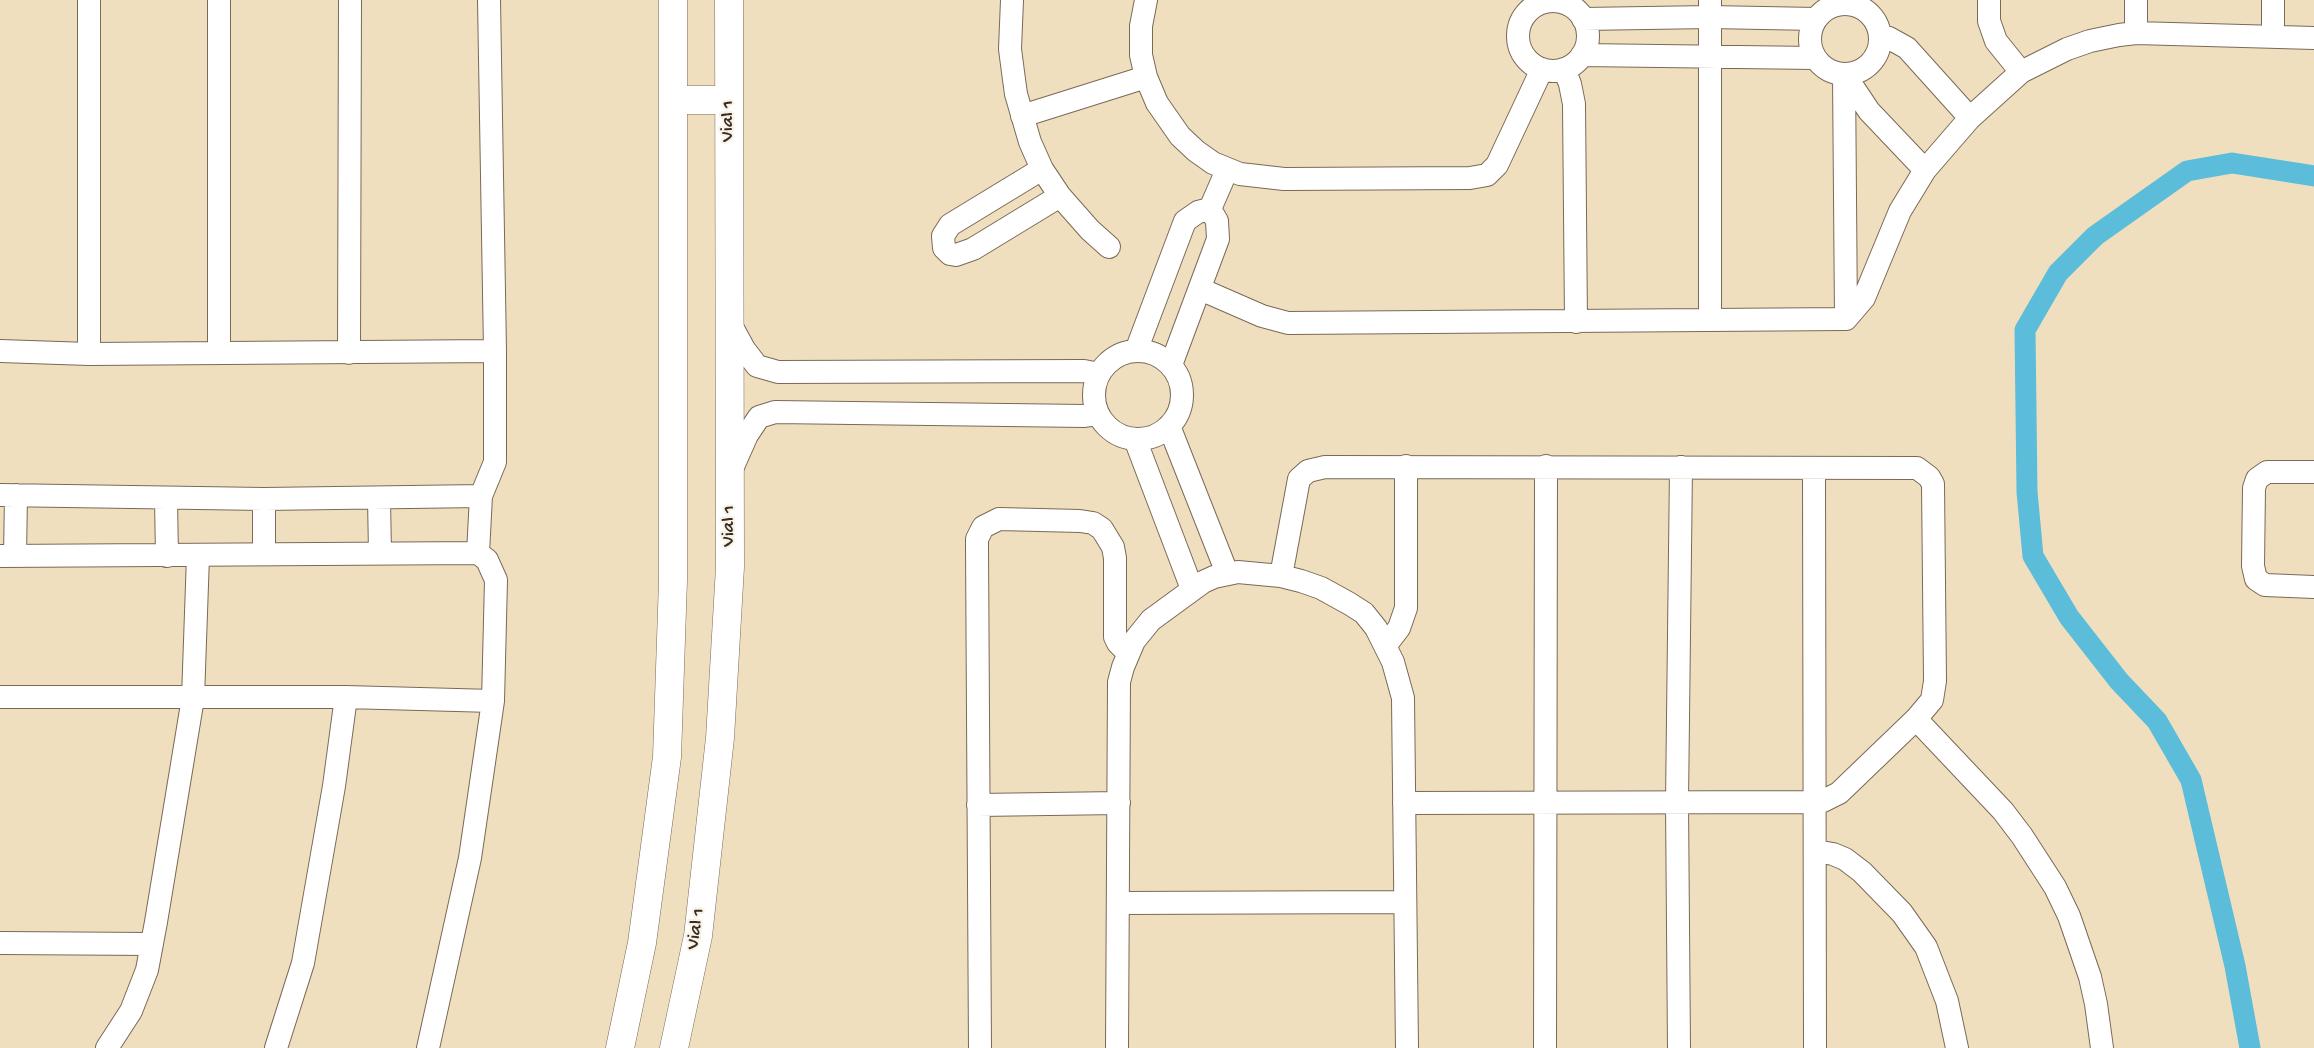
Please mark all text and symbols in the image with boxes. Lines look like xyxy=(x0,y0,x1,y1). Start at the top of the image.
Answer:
street label: Vial 1 xyxy=(718,100,740,142)
street label: Vial 1 xyxy=(718,505,742,547)
street label: Vial 1 xyxy=(682,907,712,951)

